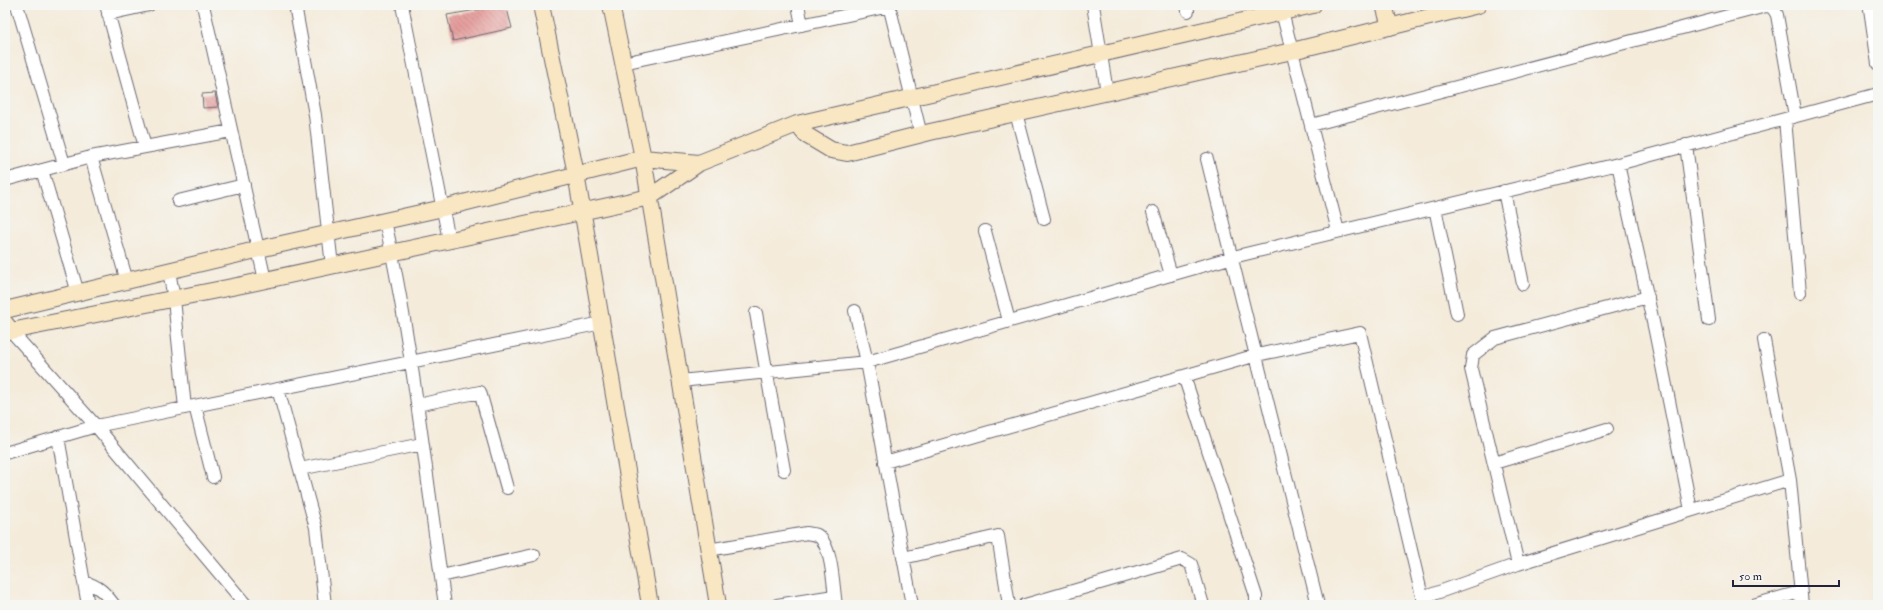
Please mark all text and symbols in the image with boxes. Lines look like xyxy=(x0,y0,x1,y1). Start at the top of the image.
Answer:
scale bar xyxy=(1733,562,1839,588)
text: 50 m xyxy=(1739,569,1763,584)

